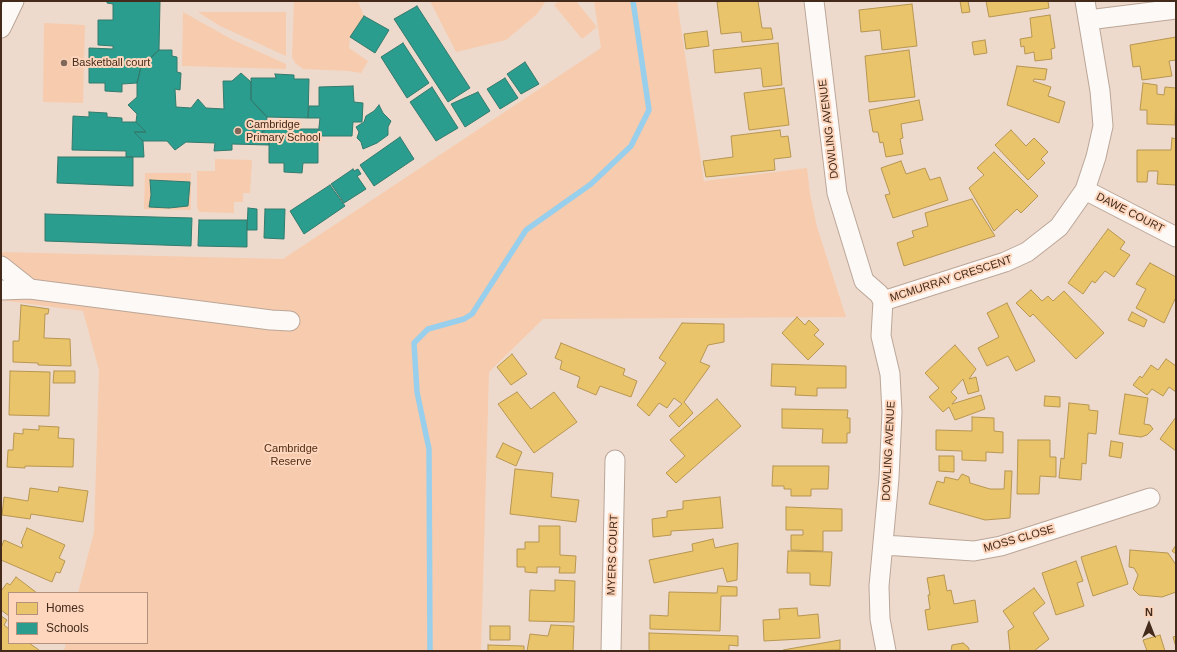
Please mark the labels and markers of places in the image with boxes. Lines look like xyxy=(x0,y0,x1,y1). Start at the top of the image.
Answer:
place label: Basketball court xyxy=(72,56,150,70)
marker: Basketball court xyxy=(59,58,69,68)
place label: Cambridge Primary School xyxy=(246,118,321,144)
marker: Cambridge Primary School xyxy=(233,126,243,136)

